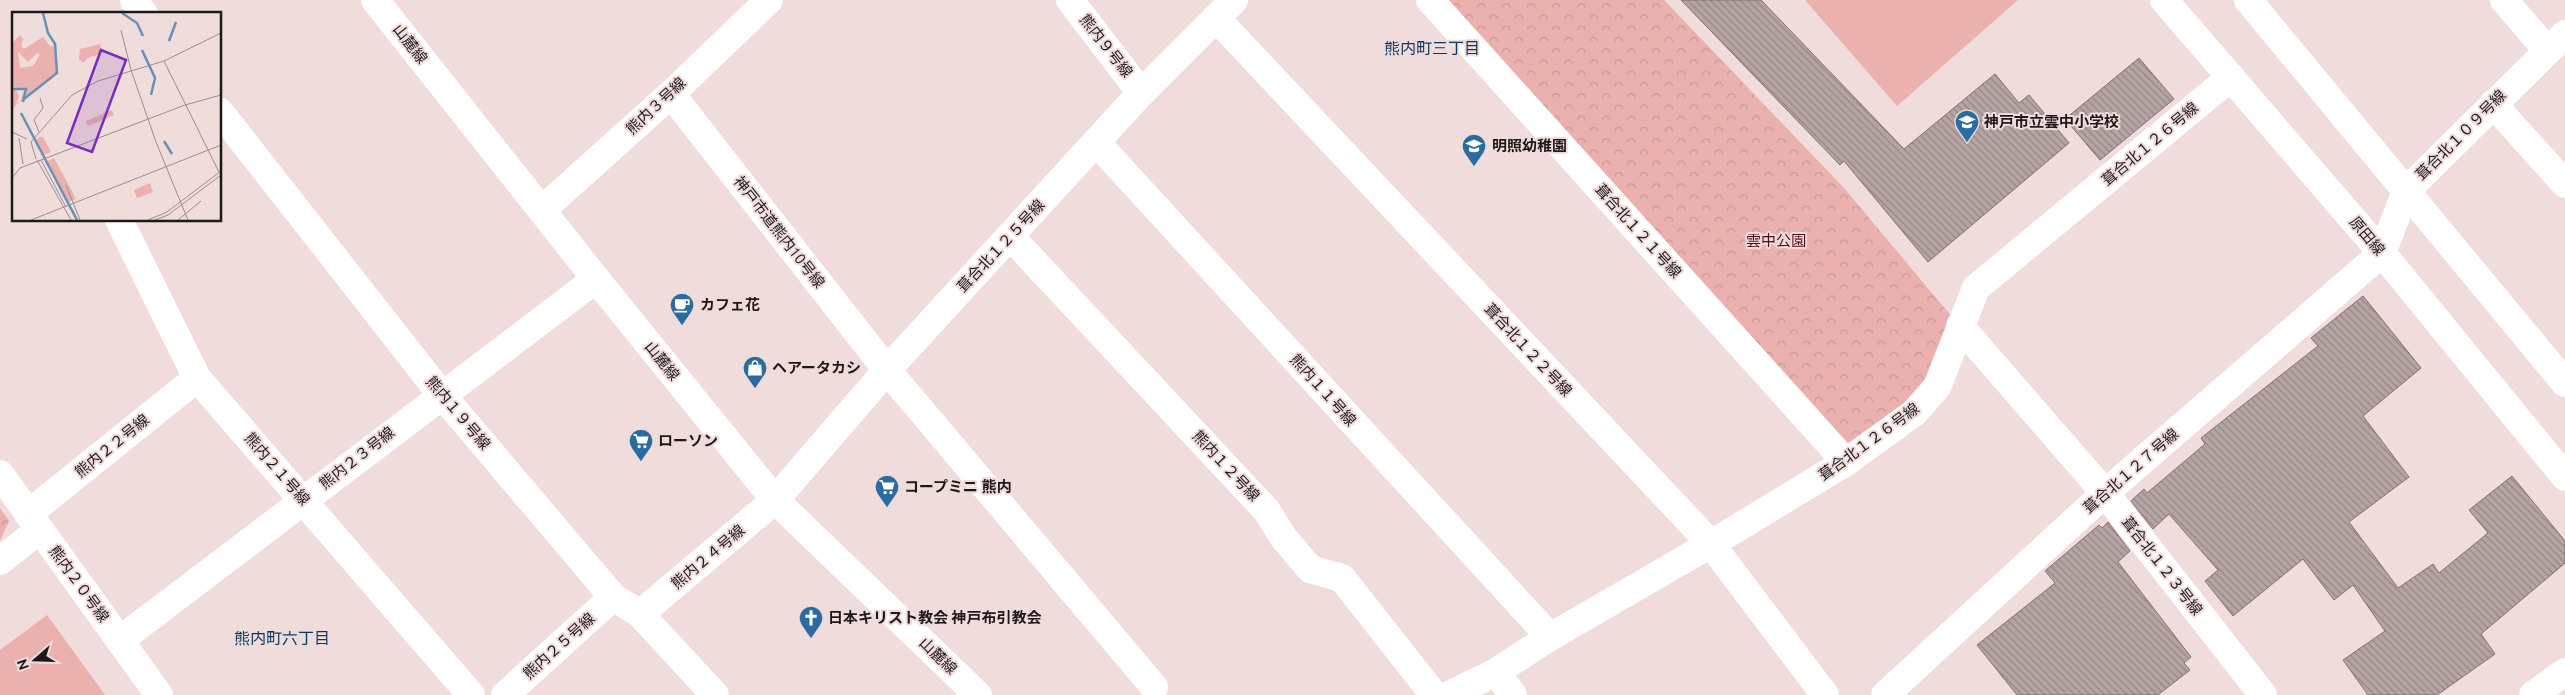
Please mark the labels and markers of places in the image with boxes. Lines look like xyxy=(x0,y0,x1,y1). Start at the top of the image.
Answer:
school or university icon: 神戸市立雲中小学校 xyxy=(1954,109,1980,143)
place label: 神戸市立雲中小学校 xyxy=(1983,113,2119,130)
school or university icon: 明照幼稚園 xyxy=(1461,133,1487,167)
place label: 明照幼稚園 xyxy=(1492,137,1567,154)
cafe icon: カフェ花 xyxy=(669,292,695,326)
place label: カフェ花 xyxy=(700,296,760,313)
shop icon: ヘアータカシ xyxy=(742,355,768,389)
place label: ヘアータカシ xyxy=(772,359,861,376)
supermarket icon: ローソン xyxy=(628,428,654,462)
place label: ローソン xyxy=(658,432,718,449)
supermarket icon: コープミニ 熊内 xyxy=(874,474,900,508)
place label: コープミニ 熊内 xyxy=(904,478,1012,495)
church icon: 日本キリスト教会 神戸布引教会 xyxy=(798,605,824,639)
place label: 日本キリスト教会 神戸布引教会 xyxy=(828,609,1042,626)

